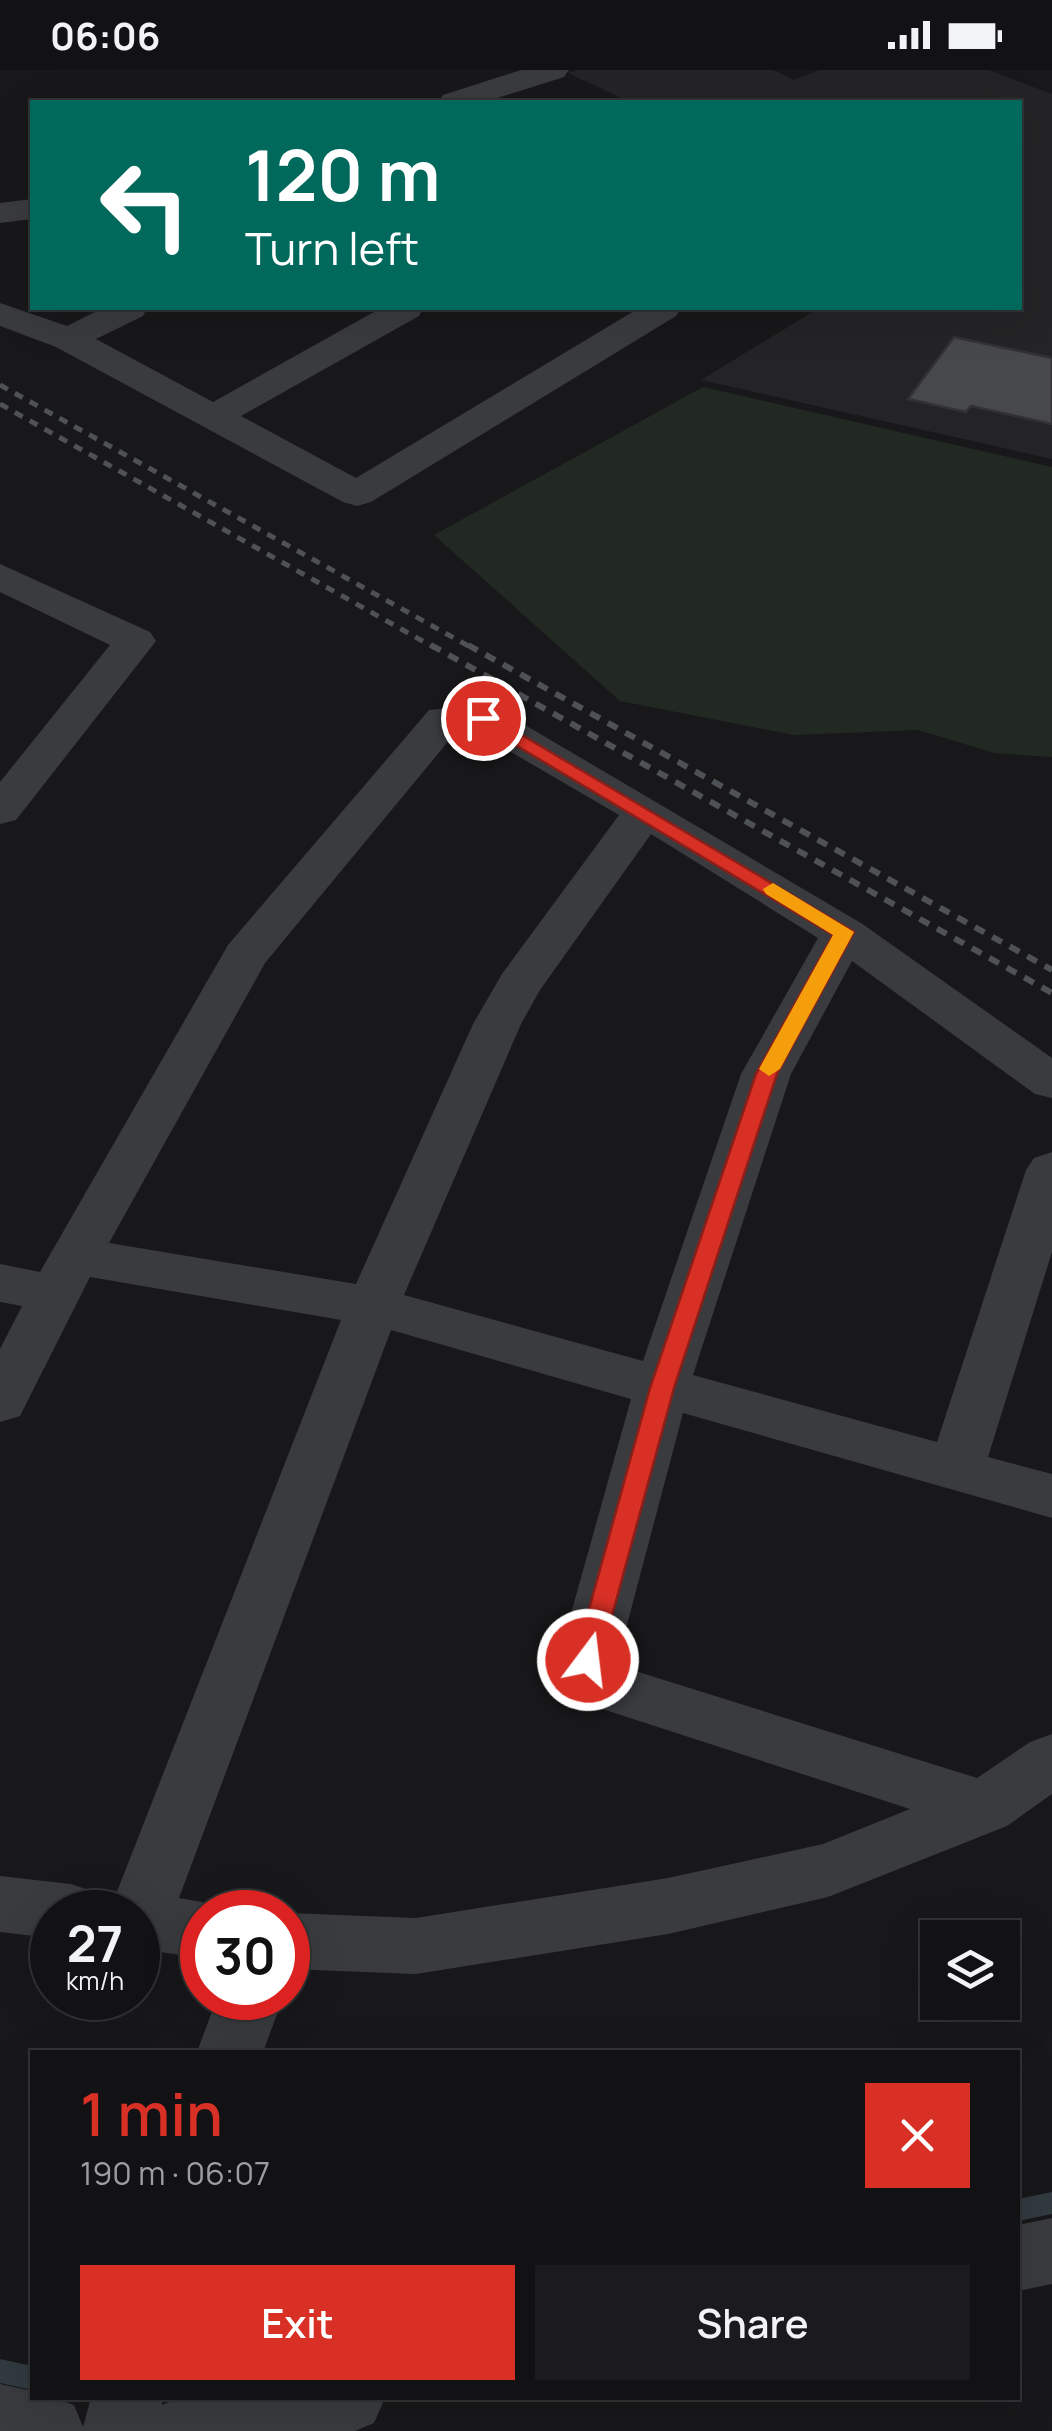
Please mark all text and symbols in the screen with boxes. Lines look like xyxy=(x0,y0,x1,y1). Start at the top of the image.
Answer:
text: 06:06 xyxy=(50,9,160,61)
text: 120 m xyxy=(245,126,440,222)
icon: left xyxy=(80,140,210,270)
text: Turn left xyxy=(245,217,419,279)
pin xyxy=(441,676,526,761)
icon: arrive xyxy=(456,691,511,746)
position arrow xyxy=(536,1608,640,1712)
speed limit sign: 30 xyxy=(180,1890,310,2020)
text: 27 xyxy=(67,1909,123,1977)
map controls xyxy=(920,1920,1020,2020)
button: layers xyxy=(920,1920,1020,2020)
text: km/h xyxy=(66,1963,124,1998)
text: 1 min xyxy=(80,2072,223,2154)
button: close xyxy=(865,2083,970,2188)
text: 190 m · 06:07 xyxy=(80,2151,270,2195)
button: Exit xyxy=(80,2265,515,2380)
button: Share xyxy=(535,2265,970,2380)

